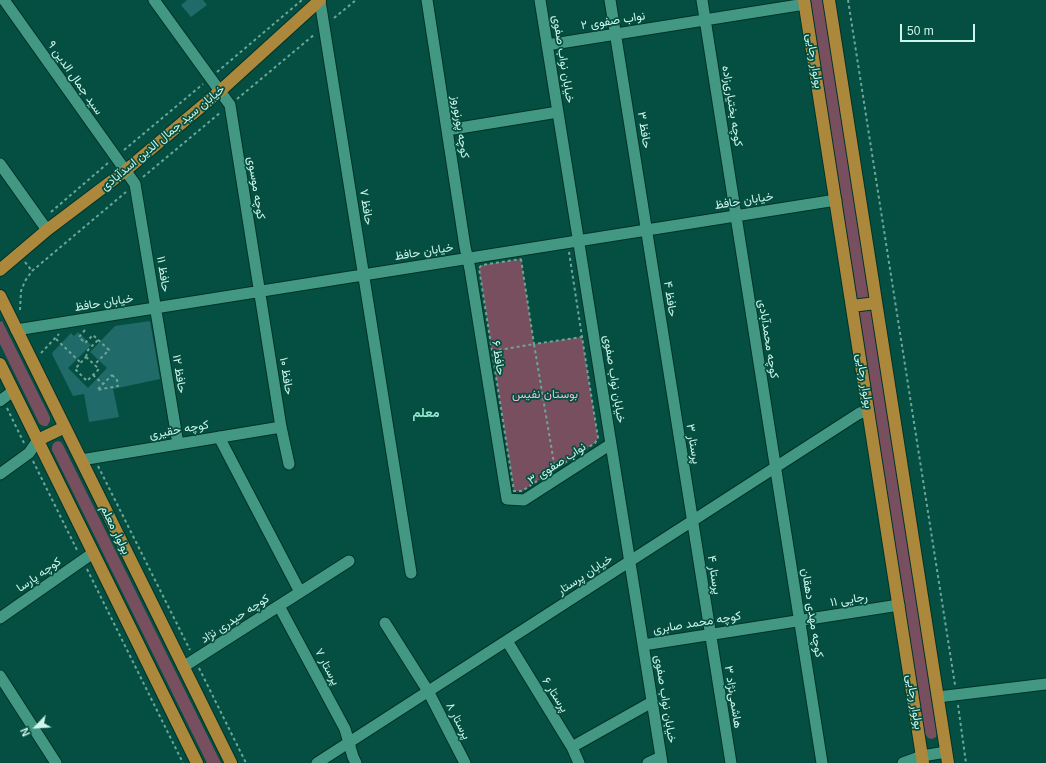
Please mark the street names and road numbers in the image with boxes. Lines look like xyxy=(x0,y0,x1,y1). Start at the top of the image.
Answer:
street label: نواب صفوی ۲ xyxy=(580,9,646,33)
street label: خیابان نواب صفوی xyxy=(549,14,577,104)
street label: بولوار رجایی xyxy=(803,33,825,89)
street label: سید جمال الدین ۹ xyxy=(44,38,106,118)
street label: کوچه بختیاری‌زاده xyxy=(718,65,746,147)
street label: خیابان سید جمال الدین اسدآبادی xyxy=(98,82,228,194)
street label: کوچه پورنوروز xyxy=(448,95,472,159)
street label: حافظ ۳ xyxy=(634,111,654,149)
street label: کوچه موسوی xyxy=(244,156,268,220)
street label: حافظ ۷ xyxy=(356,188,376,226)
street label: خیابان حافظ xyxy=(713,189,775,213)
street label: خیابان حافظ xyxy=(393,240,455,264)
street label: حافظ ۱۱ xyxy=(153,255,173,293)
street label: حافظ ۴ xyxy=(660,280,680,318)
street label: خیابان حافظ xyxy=(73,291,135,315)
street label: کوچه محمدآبادی xyxy=(755,298,781,380)
street label: خیابان نواب صفوی xyxy=(600,334,628,424)
street label: حافظ ۶ xyxy=(488,340,508,376)
street label: بولوار رجایی xyxy=(853,353,875,409)
street label: حافظ ۱۲ xyxy=(169,354,189,394)
street label: حافظ ۱۰ xyxy=(276,356,296,396)
street label: کوچه حقیری xyxy=(148,418,210,442)
street label: پرستار ۳ xyxy=(683,423,703,465)
street label: نواب صفوی ۳ xyxy=(525,440,589,488)
street label: بولوار معلم xyxy=(97,503,133,557)
street label: خیابان پرستار xyxy=(555,552,615,598)
street label: پرستار ۴ xyxy=(704,554,724,596)
street label: کوچه پارسا xyxy=(14,555,64,595)
street label: کوچه مهدی دهقان xyxy=(798,567,826,659)
street label: رجایی ۱۱ xyxy=(829,590,869,610)
street label: کوچه حیدری نژاد xyxy=(198,591,272,647)
street label: کوچه محمد صابری xyxy=(652,609,742,637)
street label: پرستار ۷ xyxy=(311,646,343,688)
street label: خیابان نواب صفوی xyxy=(651,654,679,744)
street label: هاشمی‌نژاد ۳ xyxy=(721,665,745,729)
street label: بولوار رجایی xyxy=(903,674,925,730)
street label: پرستار ۶ xyxy=(539,675,571,715)
street label: پرستار ۸ xyxy=(443,700,473,742)

